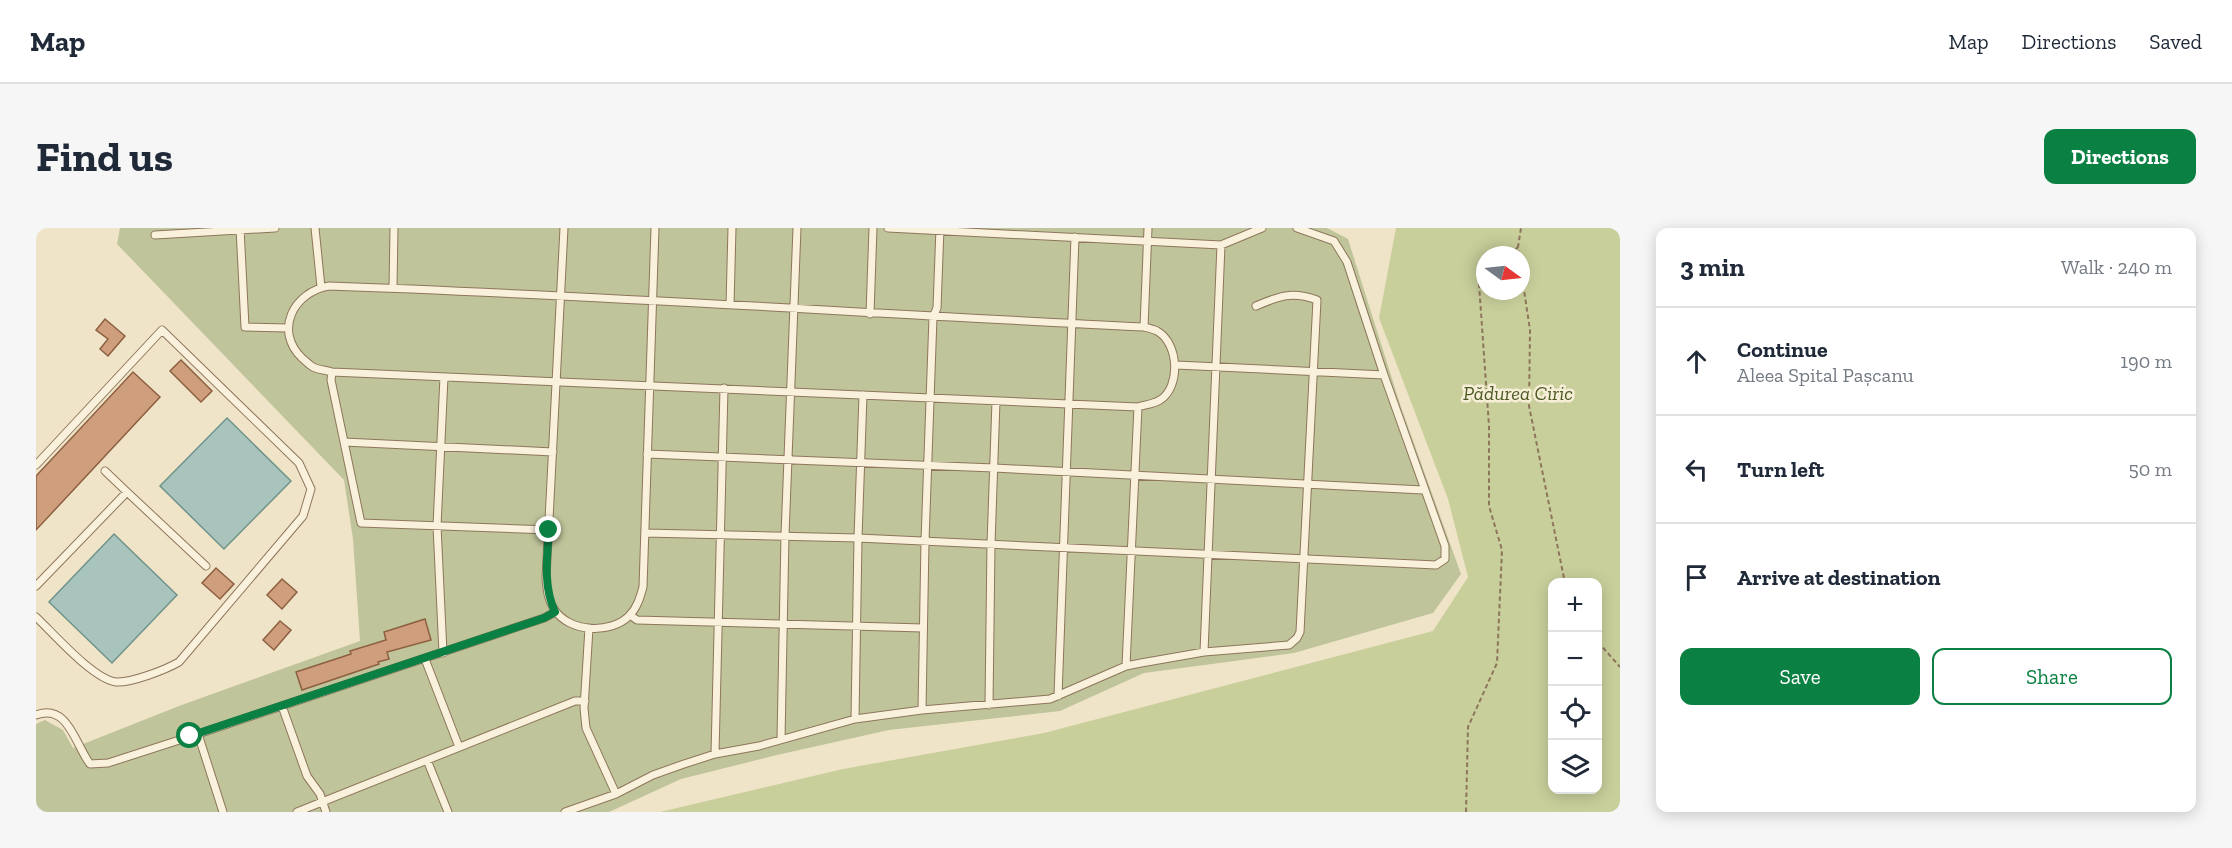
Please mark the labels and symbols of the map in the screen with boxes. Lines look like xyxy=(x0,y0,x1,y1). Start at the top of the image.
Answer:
north arrow xyxy=(1476,246,1530,300)
park label: Pădurea Ciric xyxy=(1463,381,1573,405)
route end xyxy=(535,516,561,542)
route start xyxy=(176,722,202,748)

